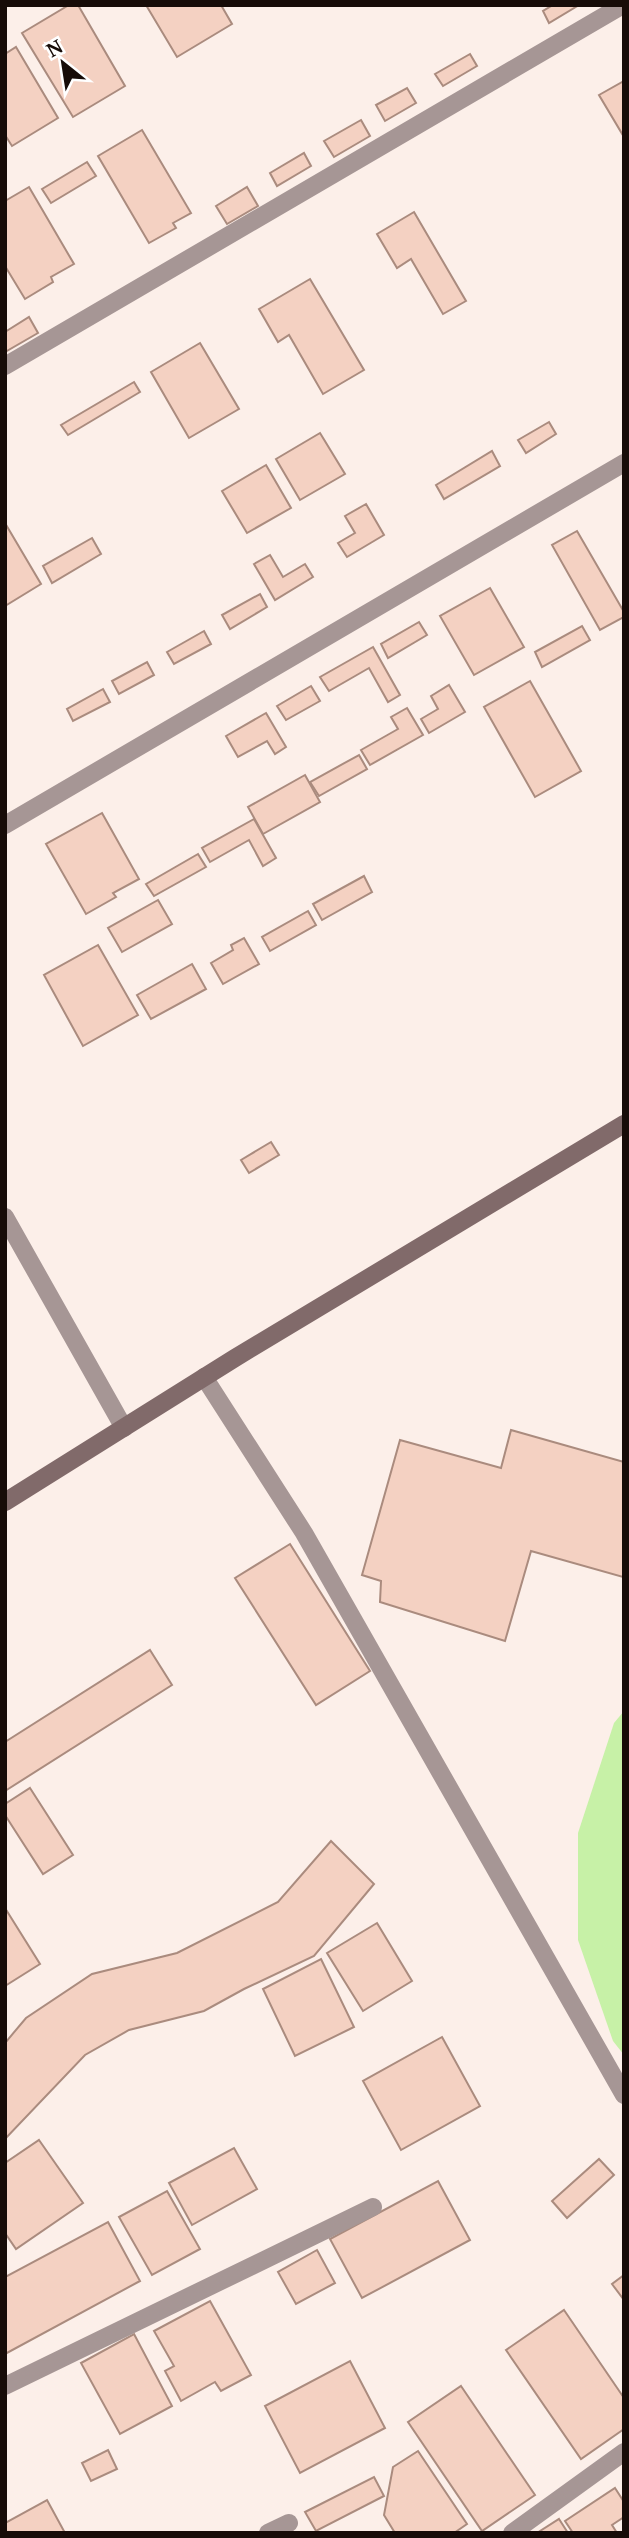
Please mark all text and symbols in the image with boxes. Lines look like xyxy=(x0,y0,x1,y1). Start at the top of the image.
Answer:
north arrow xyxy=(28,28,98,98)
text: N xyxy=(42,33,68,63)

